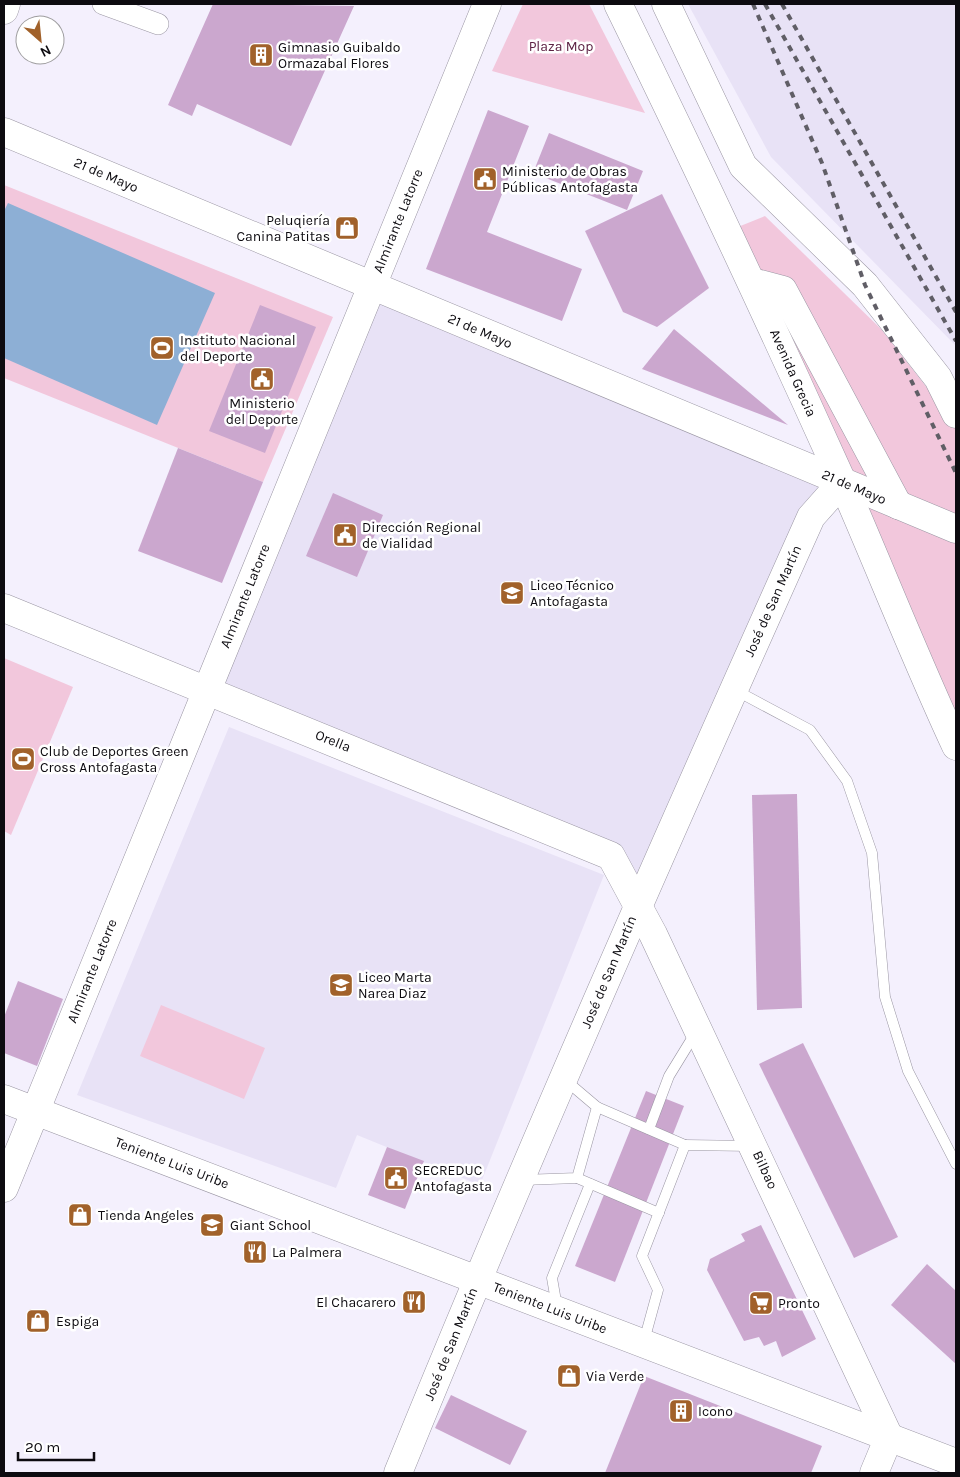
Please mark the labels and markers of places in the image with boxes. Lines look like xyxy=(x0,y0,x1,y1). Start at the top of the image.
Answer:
place label: Gimnasio Guibaldo Ormazabal Flores xyxy=(278,39,400,72)
building icon: Gimnasio Guibaldo Ormazabal Flores xyxy=(248,42,274,68)
place label: Ministerio de Obras Públicas Antofagasta xyxy=(502,163,638,196)
public building icon: Ministerio de Obras Públicas Antofagasta xyxy=(472,166,498,192)
place label: Peluqiería Canina Patitas xyxy=(236,212,330,245)
shop icon: Peluqiería Canina Patitas xyxy=(334,215,360,241)
place label: Instituto Nacional del Deporte xyxy=(180,332,296,365)
sports icon: Instituto Nacional del Deporte xyxy=(149,335,175,361)
public building icon: Ministerio del Deporte xyxy=(249,366,275,392)
place label: Ministerio del Deporte xyxy=(226,395,298,428)
place label: Dirección Regional de Vialidad xyxy=(362,519,481,552)
public building icon: Dirección Regional de Vialidad xyxy=(332,522,358,548)
place label: Liceo Técnico Antofagasta xyxy=(530,577,614,610)
school or university icon: Liceo Técnico Antofagasta xyxy=(499,580,525,606)
place label: Club de Deportes Green Cross Antofagasta xyxy=(40,743,189,776)
sports icon: Club de Deportes Green Cross Antofagasta xyxy=(10,746,36,772)
place label: Liceo Marta Narea Diaz xyxy=(358,969,432,1002)
school or university icon: Liceo Marta Narea Diaz xyxy=(328,972,354,998)
place label: SECREDUC Antofagasta xyxy=(414,1162,492,1195)
public building icon: SECREDUC Antofagasta xyxy=(383,1165,409,1191)
shop icon: Tienda Angeles xyxy=(67,1202,93,1228)
place label: Tienda Angeles xyxy=(98,1207,194,1224)
school or university icon: Giant School xyxy=(199,1212,225,1238)
place label: Giant School xyxy=(230,1217,311,1234)
restaurant icon: La Palmera xyxy=(242,1239,268,1265)
place label: La Palmera xyxy=(272,1244,342,1261)
restaurant icon: El Chacarero xyxy=(401,1289,427,1315)
supermarket icon: Pronto xyxy=(748,1290,774,1316)
place label: El Chacarero xyxy=(316,1294,396,1311)
place label: Pronto xyxy=(778,1295,820,1312)
shop icon: Espiga xyxy=(25,1308,51,1334)
place label: Espiga xyxy=(56,1313,99,1330)
shop icon: Via Verde xyxy=(556,1363,582,1389)
place label: Via Verde xyxy=(586,1368,644,1385)
building icon: Icono xyxy=(668,1398,694,1424)
place label: Icono xyxy=(698,1403,733,1420)

